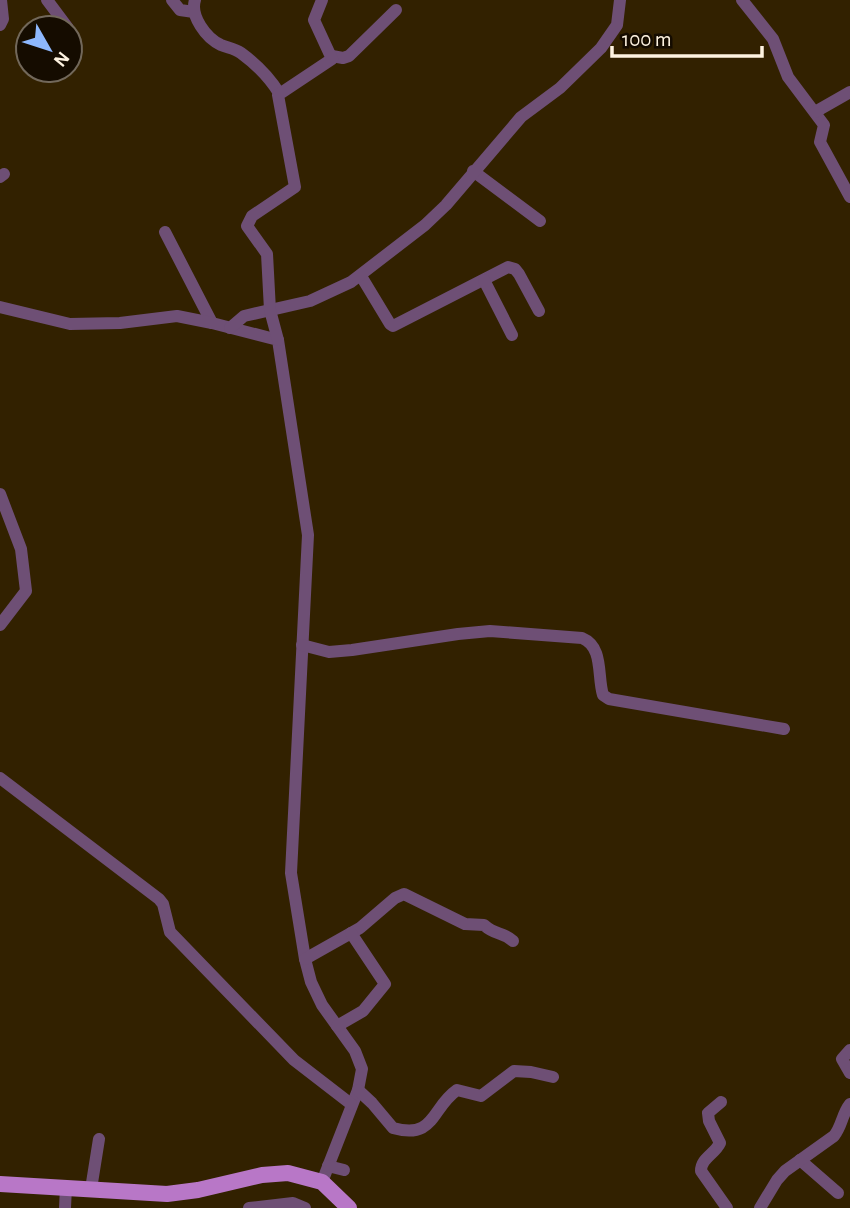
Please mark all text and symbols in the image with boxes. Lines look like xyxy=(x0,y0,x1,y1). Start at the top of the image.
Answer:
north arrow xyxy=(14,14,84,84)
scale bar xyxy=(612,14,762,58)
text: 100 m xyxy=(622,29,672,50)
text: N xyxy=(50,48,73,70)

